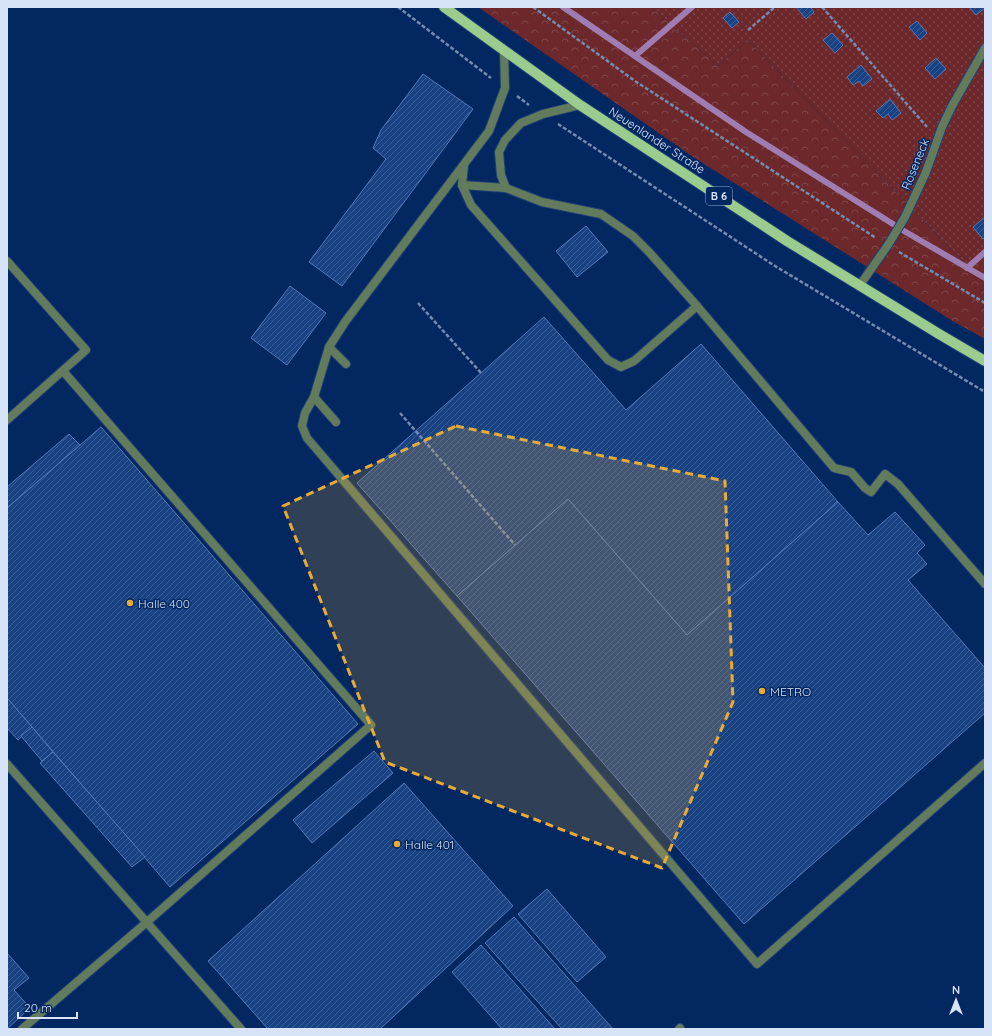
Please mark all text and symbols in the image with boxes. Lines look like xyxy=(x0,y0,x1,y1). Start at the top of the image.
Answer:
street label: Neuenlander Straße xyxy=(606,103,708,177)
street label: Roseneck xyxy=(898,136,932,192)
road number: B 6 xyxy=(706,187,732,205)
place label: Halle 400 xyxy=(138,596,190,611)
marker: Halle 400 xyxy=(125,598,135,608)
place label: METRO xyxy=(770,684,811,699)
marker: METRO xyxy=(757,686,767,696)
place label: Halle 401 xyxy=(405,837,454,852)
marker: Halle 401 xyxy=(392,839,402,849)
north arrow xyxy=(936,980,976,1020)
text: N xyxy=(952,983,960,997)
scale bar xyxy=(18,994,77,1020)
text: 20 m xyxy=(24,1000,52,1015)

